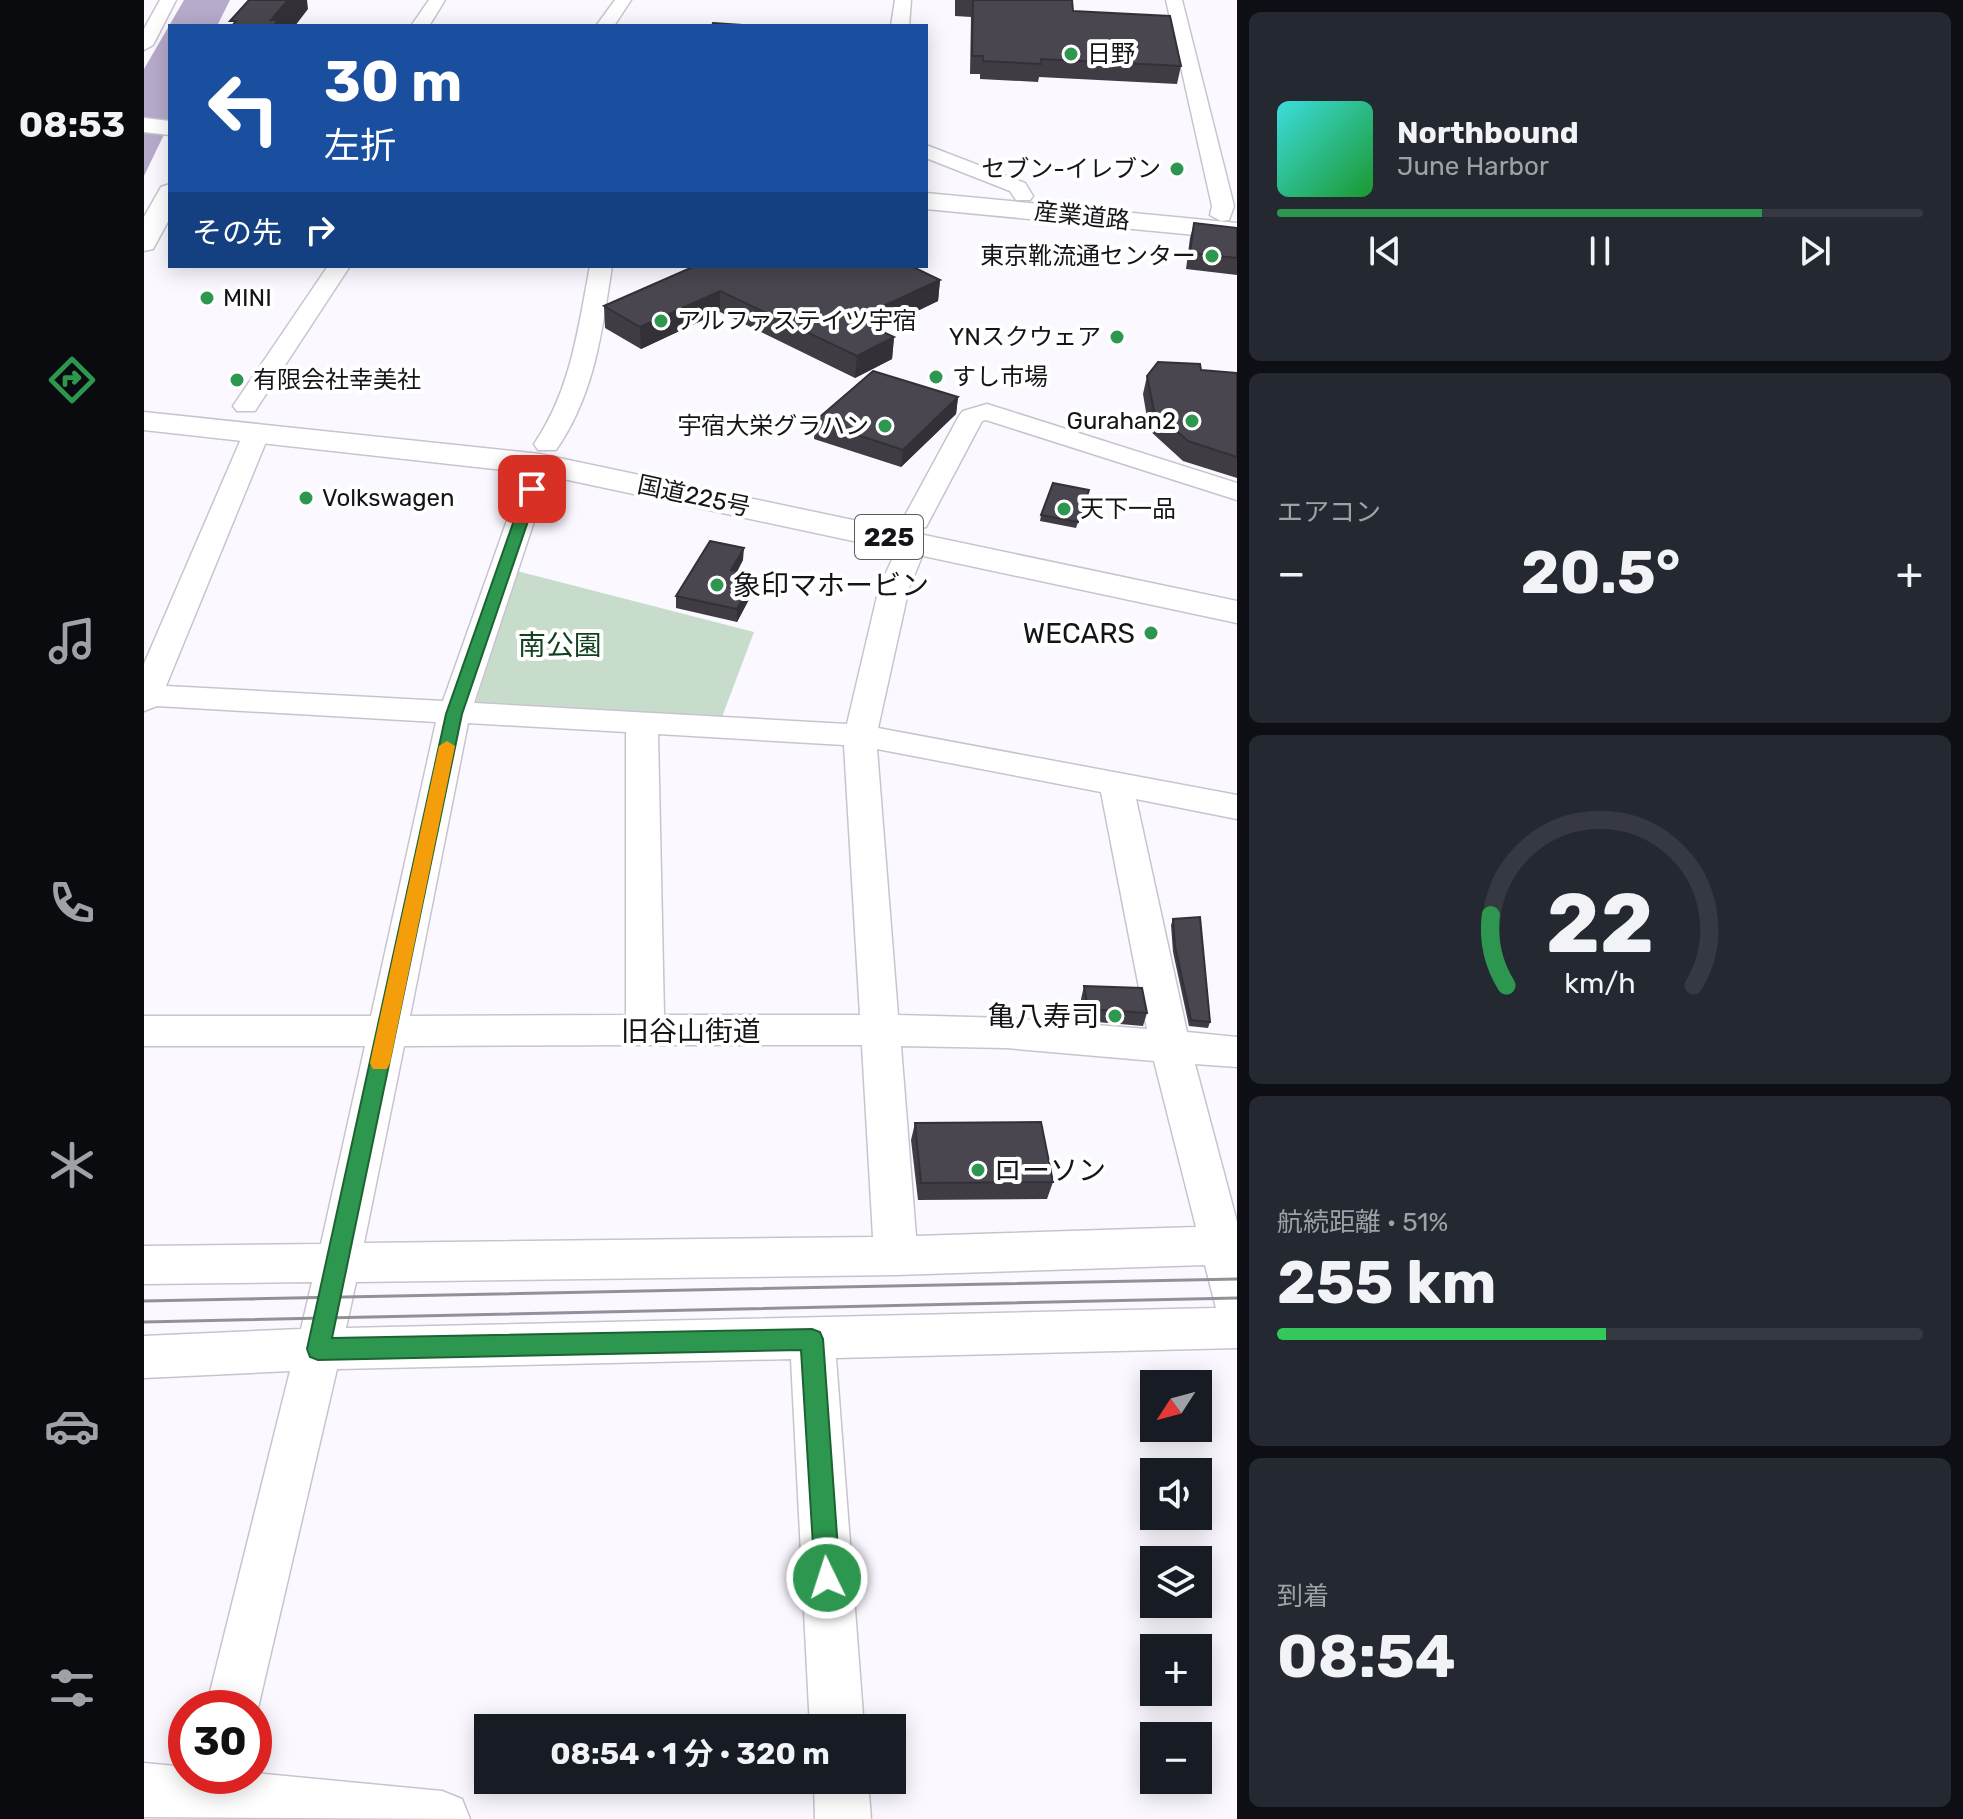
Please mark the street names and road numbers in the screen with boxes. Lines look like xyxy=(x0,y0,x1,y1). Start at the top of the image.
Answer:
street label: 産業道路 xyxy=(1033,197,1131,235)
street label: 国道225号 xyxy=(635,470,753,522)
road number: 225 xyxy=(855,515,923,559)
street label: 旧谷山街道 xyxy=(621,1015,761,1048)

